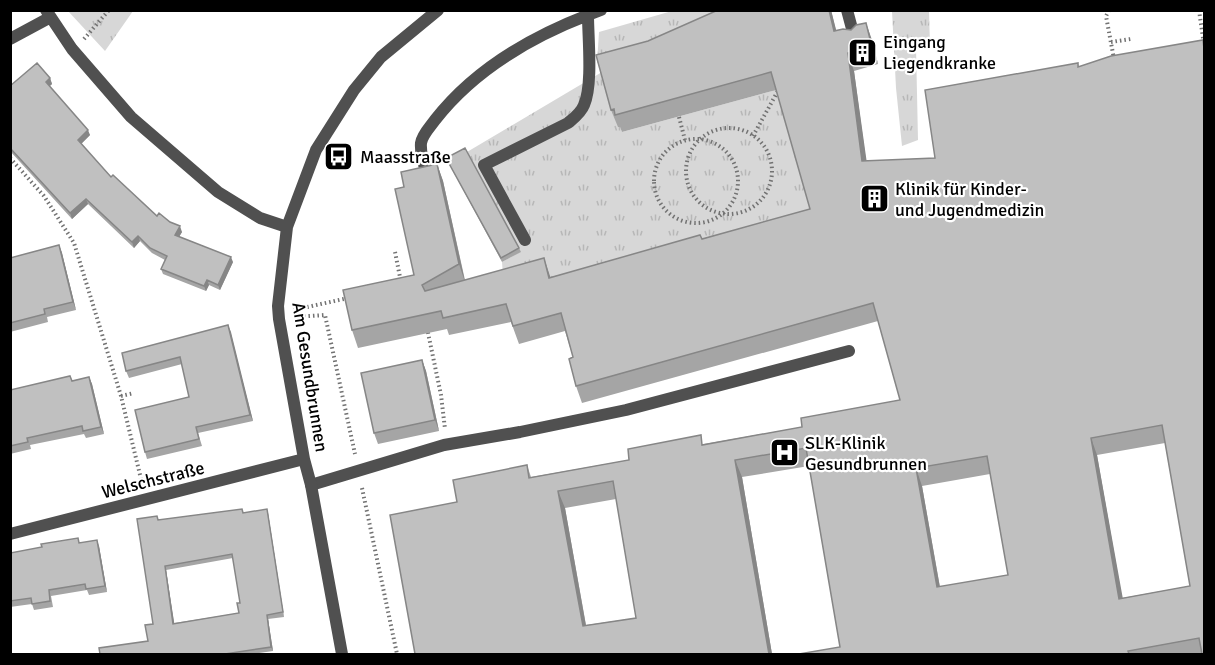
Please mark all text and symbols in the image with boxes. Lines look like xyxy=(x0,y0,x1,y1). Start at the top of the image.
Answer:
place label: Eingang Liegendkranke xyxy=(883,31,996,74)
building icon: Eingang Liegendkranke xyxy=(846,36,878,68)
bus stop icon: Maasstraße xyxy=(323,141,355,173)
place label: Maasstraße xyxy=(360,146,451,168)
place label: Klinik für Kinder- und Jugendmedizin xyxy=(895,178,1044,221)
building icon: Klinik für Kinder- und Jugendmedizin xyxy=(858,183,890,215)
street label: Am Gesundbrunnen xyxy=(287,301,333,453)
place label: SLK-Klinik Gesundbrunnen xyxy=(805,432,927,475)
hospital icon: SLK-Klinik Gesundbrunnen xyxy=(768,437,800,469)
street label: Welschstraße xyxy=(99,457,207,503)

